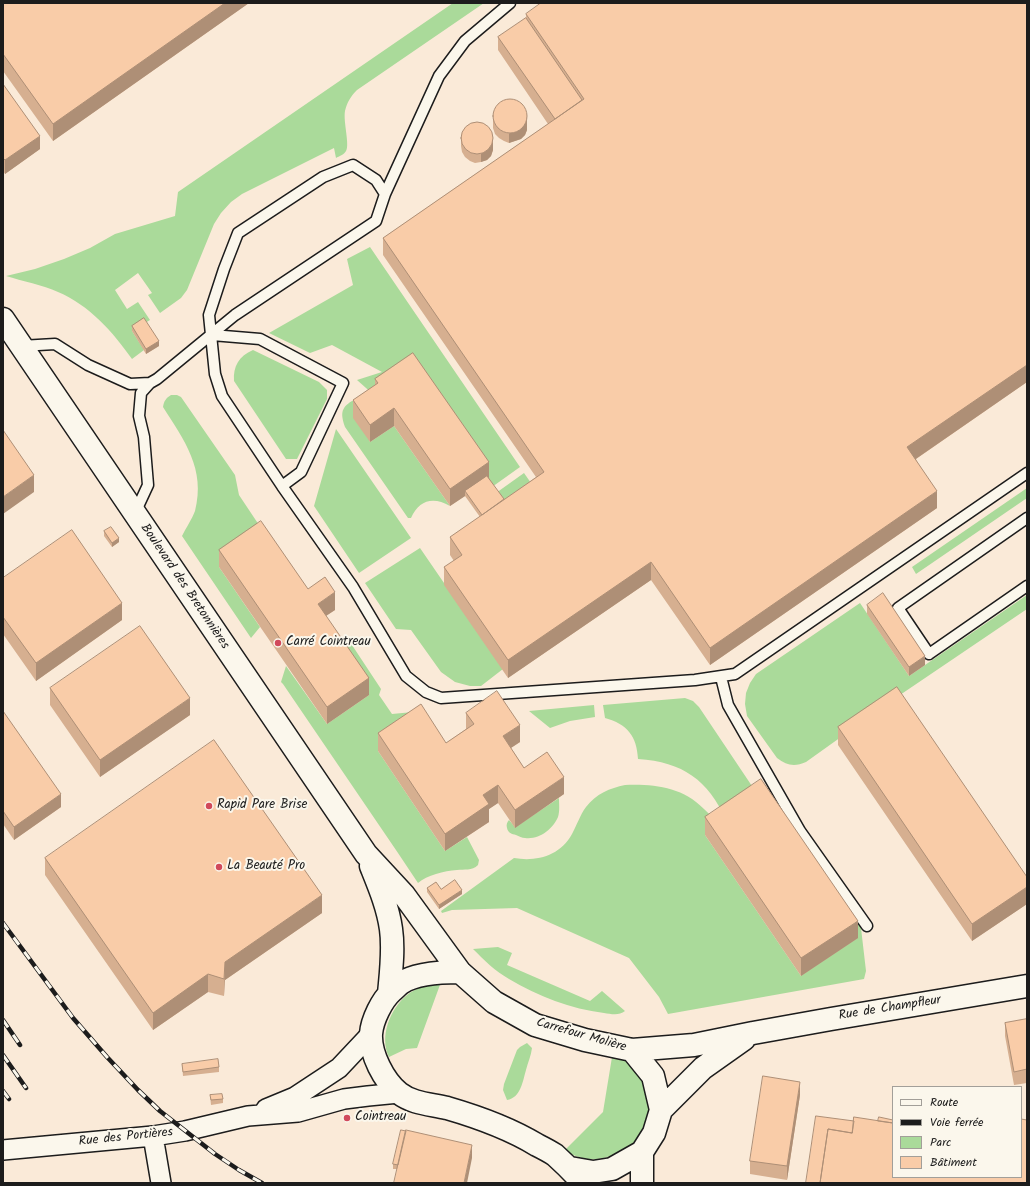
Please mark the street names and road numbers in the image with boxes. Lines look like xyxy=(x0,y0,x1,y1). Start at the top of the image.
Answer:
street label: Boulevard des Bretonnières xyxy=(136,521,232,653)
street label: Rue de Champfleur xyxy=(838,993,942,1025)
street label: Carrefour Molière xyxy=(534,1016,628,1056)
street label: Rue des Portières xyxy=(78,1125,174,1151)

